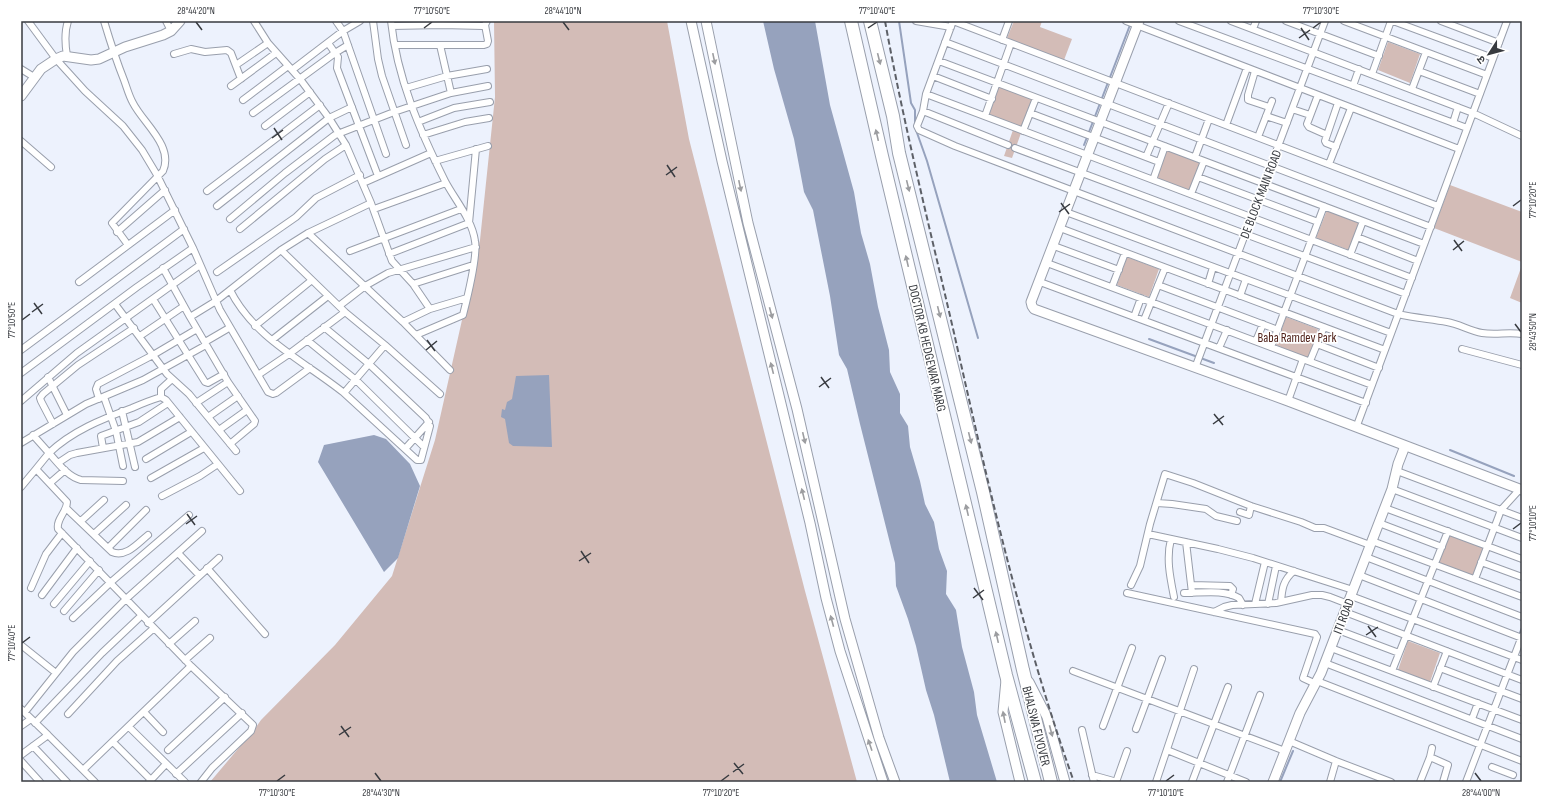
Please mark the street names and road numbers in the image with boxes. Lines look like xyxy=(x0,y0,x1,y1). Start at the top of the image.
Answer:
street label: DE BLOCK MAIN ROAD xyxy=(1237,148,1285,241)
street label: DOCTOR KB HEDGEWAR MARG xyxy=(905,283,949,413)
street label: ITI ROAD xyxy=(1330,596,1358,636)
street label: BHALSWA FLYOVER xyxy=(1018,685,1054,768)

